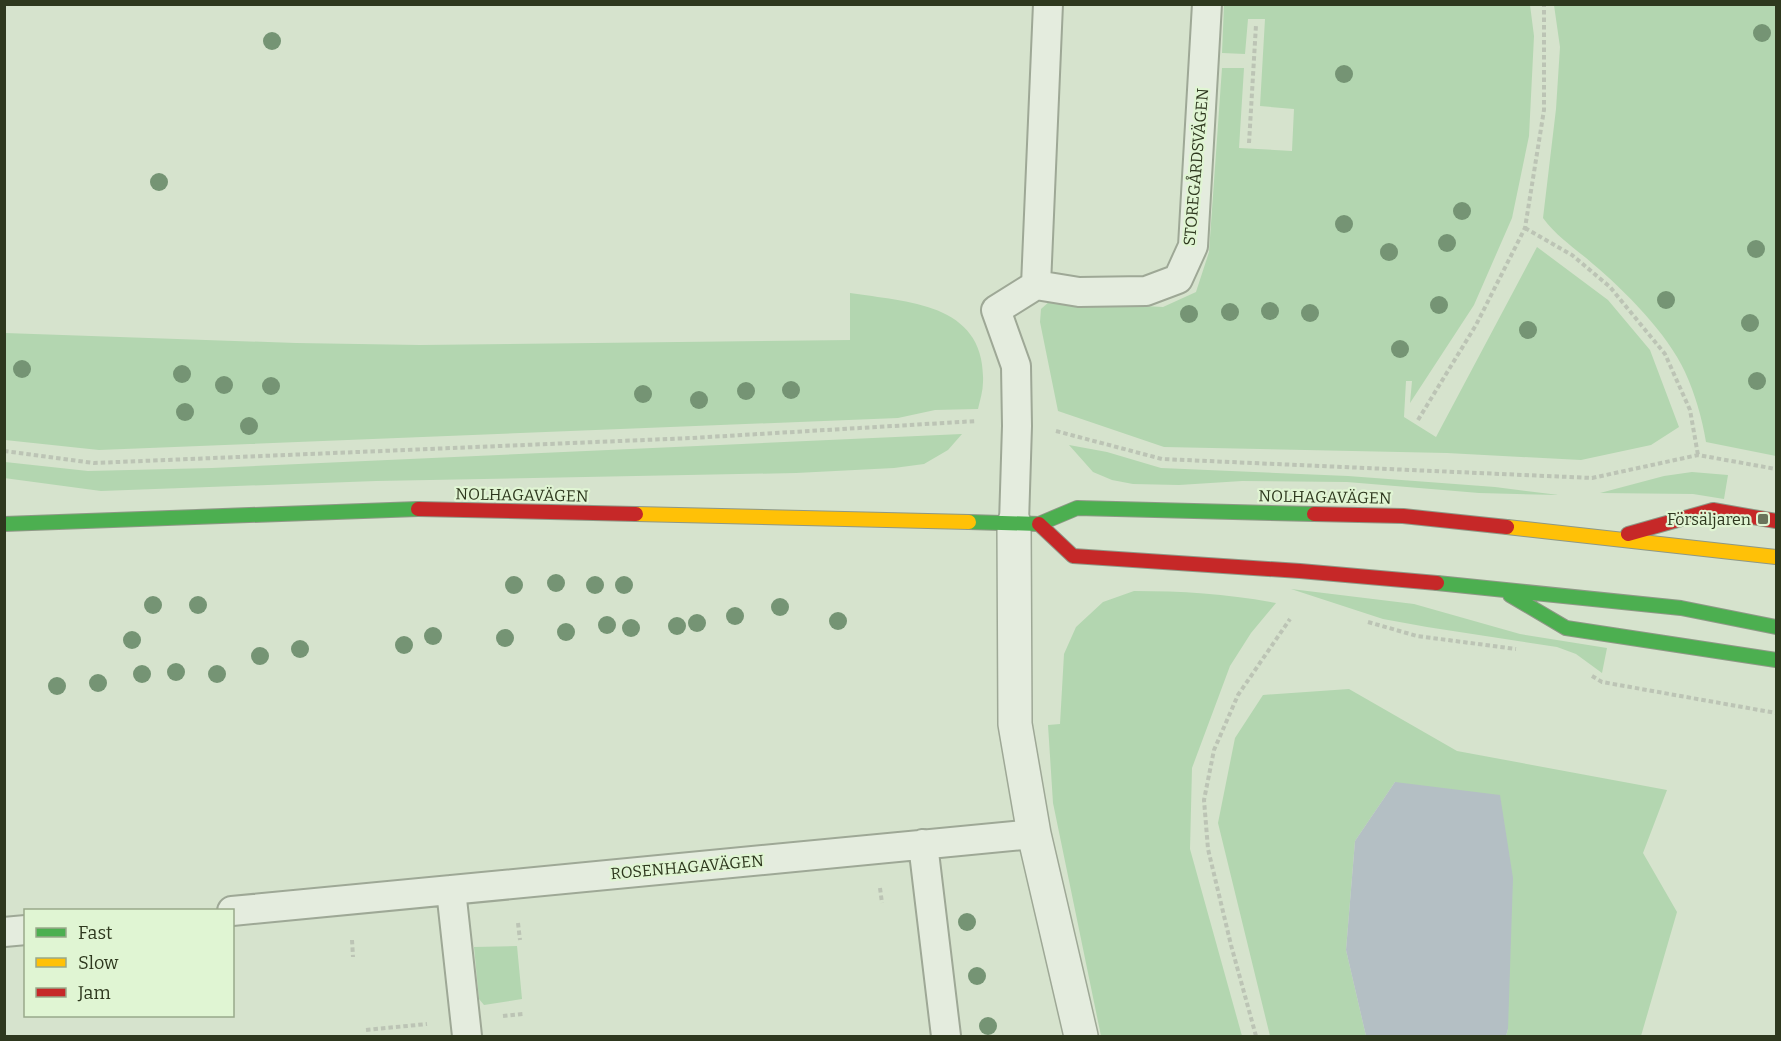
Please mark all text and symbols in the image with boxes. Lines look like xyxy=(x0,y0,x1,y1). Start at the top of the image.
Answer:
street label: STOREGÅRDSVÄGEN xyxy=(1179,87,1212,247)
street label: NOLHAGAVÄGEN xyxy=(455,484,589,506)
street label: NOLHAGAVÄGEN xyxy=(1258,486,1392,508)
place label: Försäljaren xyxy=(1667,510,1751,529)
marker: Försäljaren xyxy=(1756,512,1770,526)
street label: ROSENHAGAVÄGEN xyxy=(610,851,765,883)
legend xyxy=(24,909,234,1017)
text: Fast xyxy=(78,922,113,944)
text: Slow xyxy=(78,952,119,974)
text: Jam xyxy=(77,982,111,1004)

